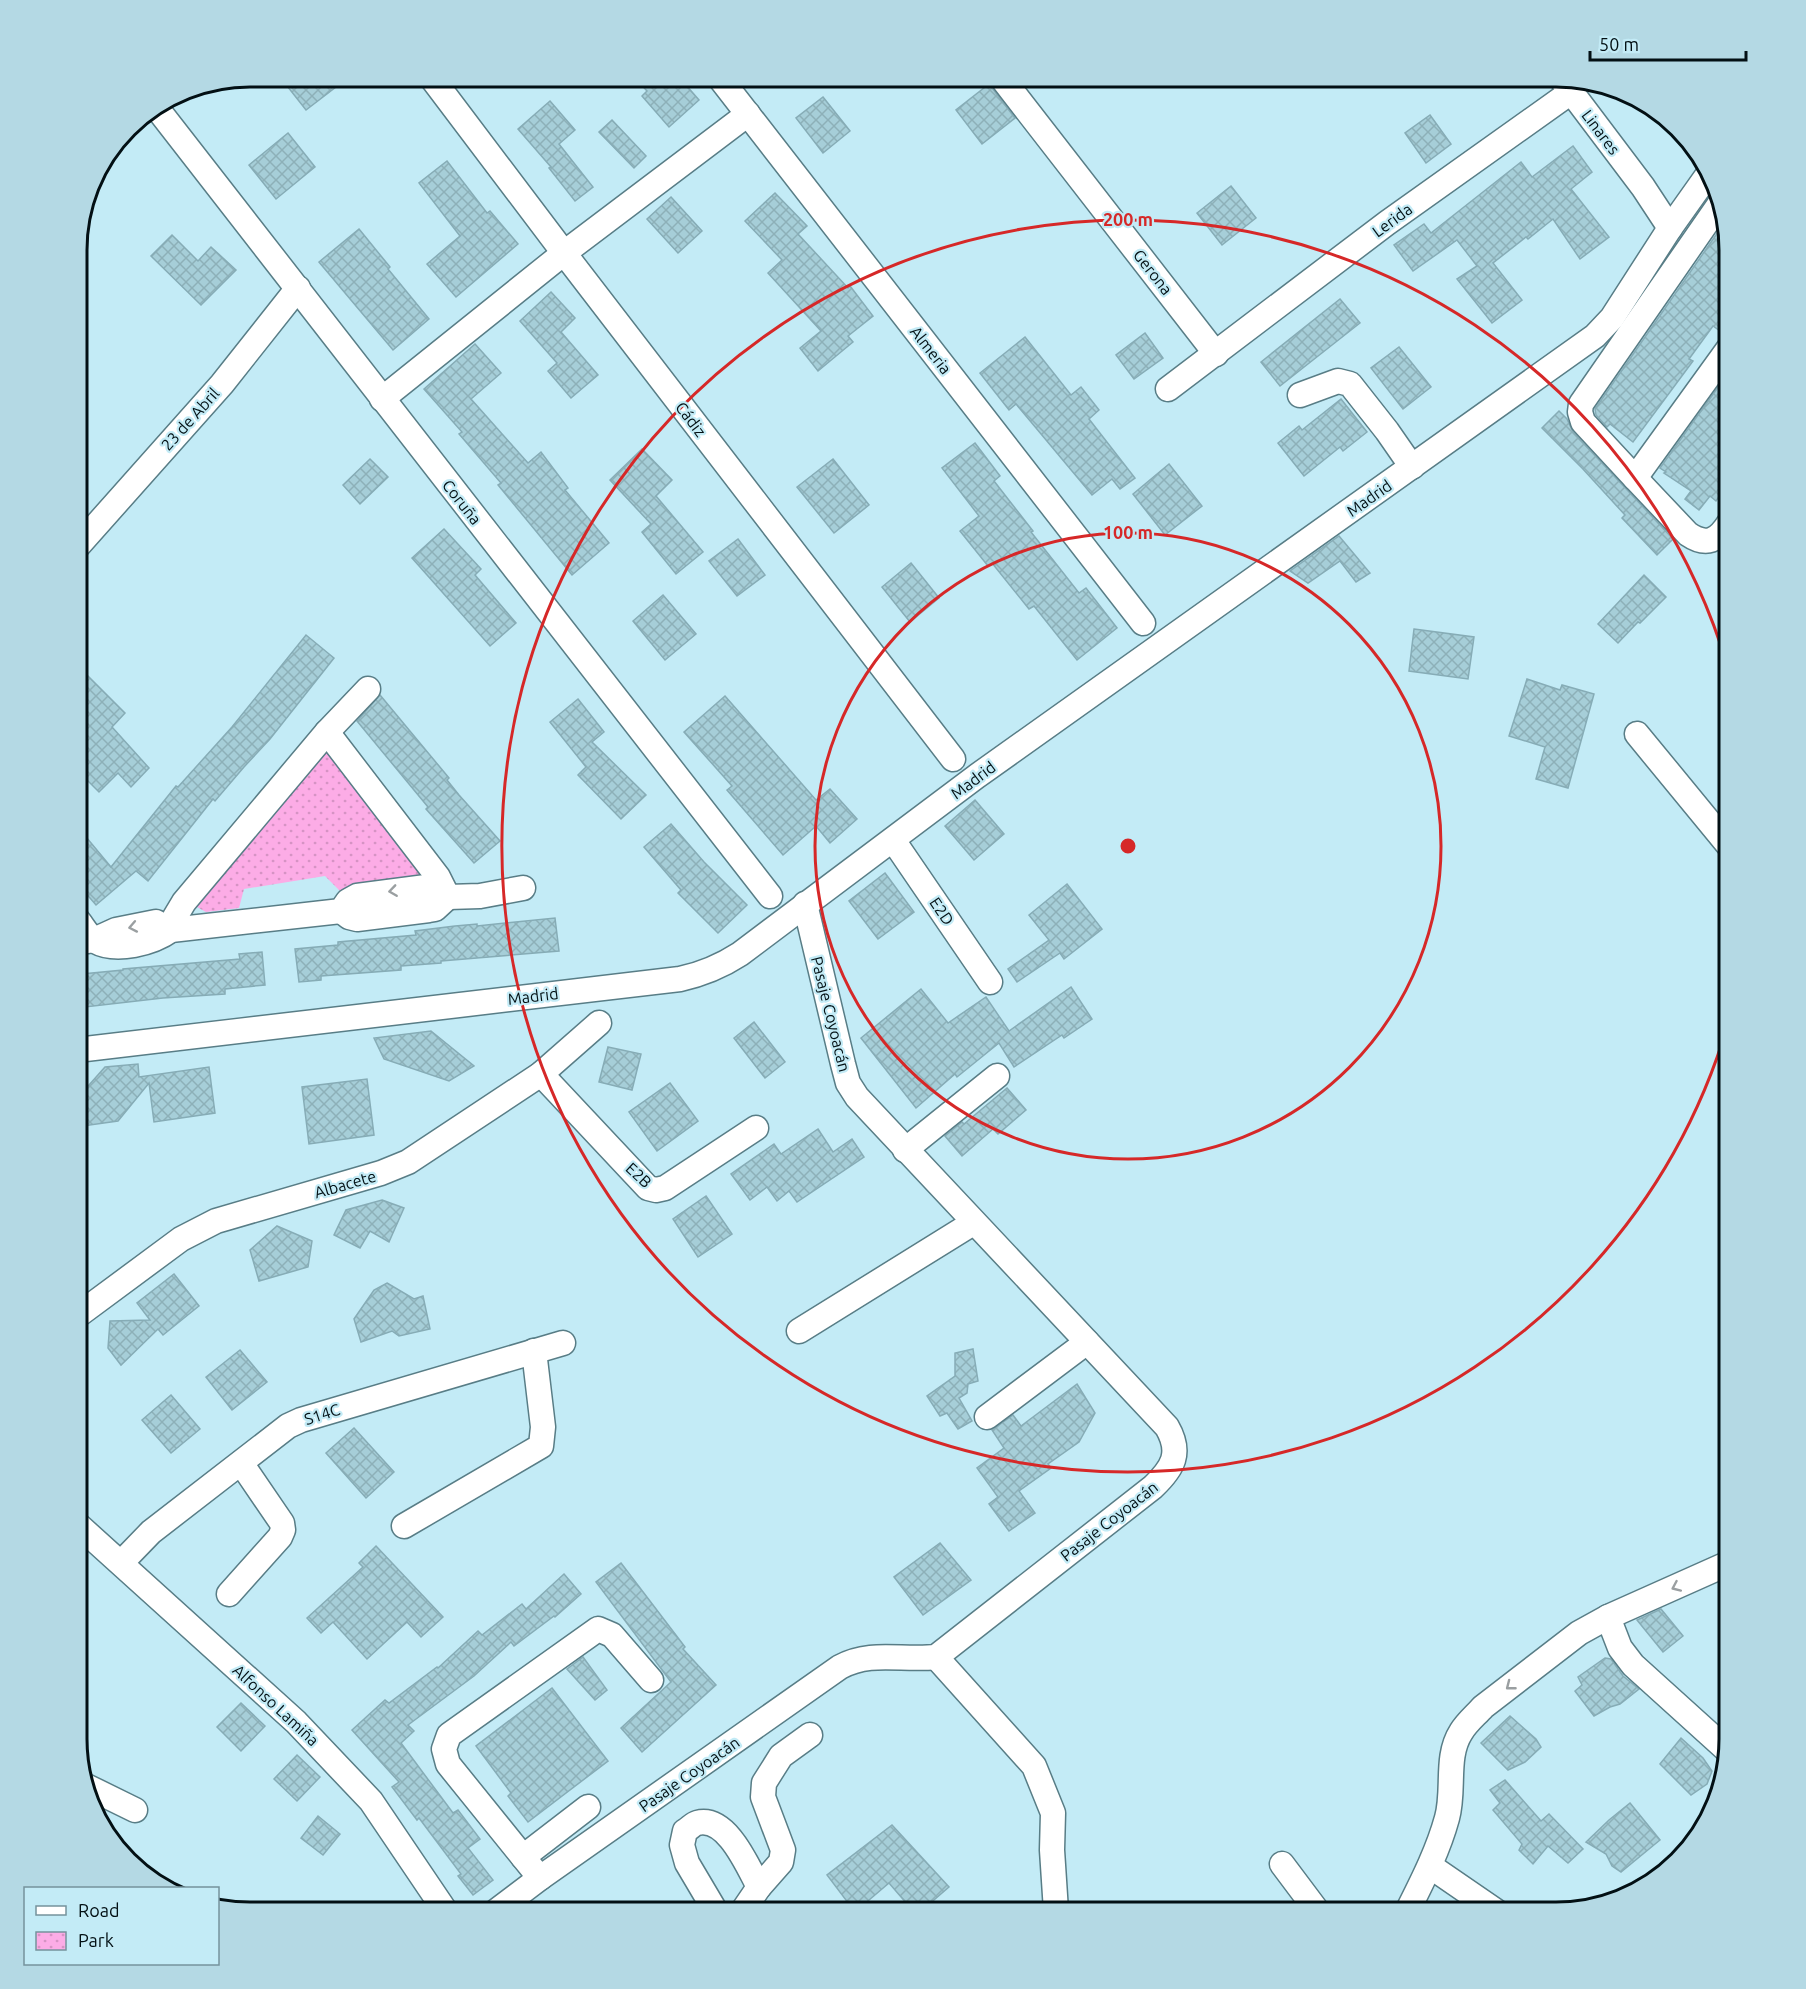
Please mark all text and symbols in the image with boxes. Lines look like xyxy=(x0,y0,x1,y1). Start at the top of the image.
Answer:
scale bar xyxy=(1590,24,1746,62)
text: 50 m xyxy=(1599,34,1639,54)
street label: Linares xyxy=(1578,106,1624,158)
street label: Lerida xyxy=(1369,200,1415,240)
text: 200 m xyxy=(1103,209,1153,229)
street label: Gerona xyxy=(1130,246,1176,298)
street label: Almeria xyxy=(907,323,955,377)
street label: 23 de Abril xyxy=(157,384,223,454)
street label: Cádiz xyxy=(672,398,710,440)
street label: Coruña xyxy=(439,476,485,528)
street label: Madrid xyxy=(1343,476,1395,520)
text: 100 m xyxy=(1103,522,1153,542)
street label: Madrid xyxy=(947,758,999,802)
centre of rings xyxy=(1118,836,1138,856)
one-way arrow xyxy=(388,885,397,897)
street label: E2D xyxy=(926,894,958,928)
one-way arrow xyxy=(128,920,138,933)
street label: Pasaje Coyoacán xyxy=(808,954,854,1074)
street label: Madrid xyxy=(507,984,559,1008)
street label: E2B xyxy=(623,1159,655,1191)
street label: Albacete xyxy=(312,1167,378,1201)
street label: S14C xyxy=(302,1400,342,1428)
street label: Pasaje Coyoacán xyxy=(1057,1477,1161,1565)
one-way arrow xyxy=(1672,1579,1683,1591)
street label: Alfonso Lamiña xyxy=(229,1661,323,1749)
one-way arrow xyxy=(1506,1679,1517,1690)
street label: Pasaje Coyoacán xyxy=(635,1733,743,1815)
legend xyxy=(24,1887,219,1965)
text: Road xyxy=(78,1900,120,1920)
text: Park xyxy=(78,1930,114,1950)

